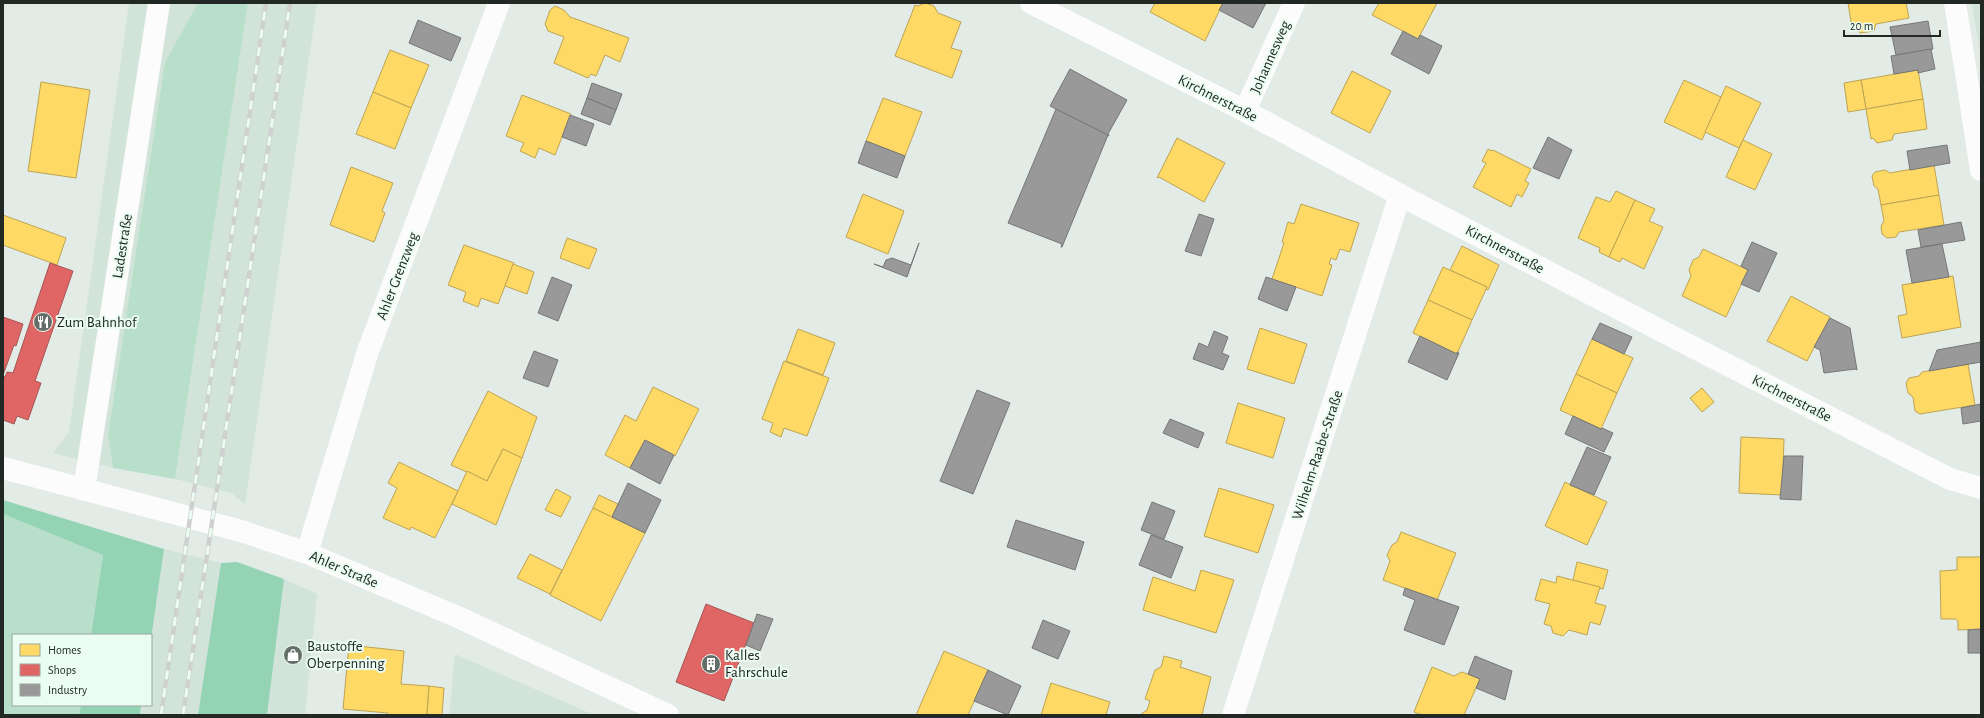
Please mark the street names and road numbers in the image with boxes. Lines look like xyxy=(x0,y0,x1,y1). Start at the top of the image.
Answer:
street label: Johannesweg xyxy=(1248,18,1293,96)
street label: Kirchnerstraße xyxy=(1176,72,1260,125)
street label: Ladestraße xyxy=(110,213,135,279)
street label: Kirchnerstraße xyxy=(1463,222,1547,276)
street label: Ahler Grenzweg xyxy=(374,230,421,322)
street label: Kirchnerstraße xyxy=(1750,372,1834,425)
street label: Wilhelm-Raabe-Straße xyxy=(1289,388,1346,522)
street label: Ahler Straße xyxy=(307,548,380,591)

